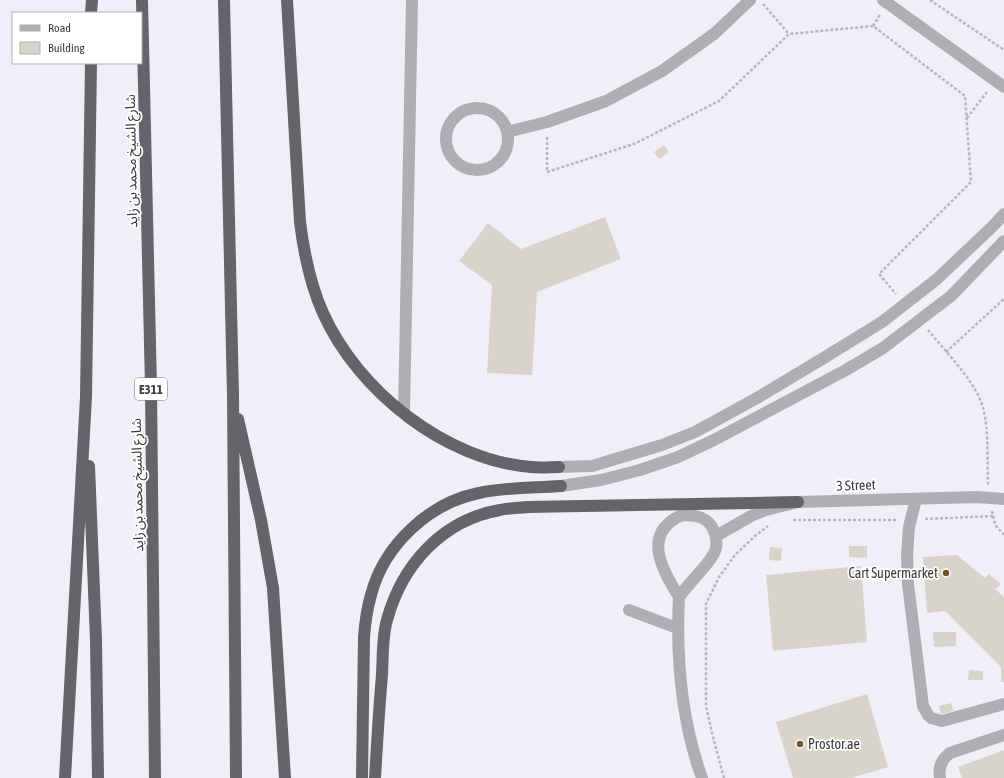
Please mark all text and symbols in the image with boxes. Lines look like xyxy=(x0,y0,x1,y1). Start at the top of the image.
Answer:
legend xyxy=(12,12,142,64)
text: Road xyxy=(48,21,71,35)
text: Building xyxy=(48,41,86,55)
street label: شارع الشيخ محمد بن زايد xyxy=(122,94,143,228)
road number: E311 xyxy=(135,378,167,400)
street label: شارع الشيخ محمد بن زايد xyxy=(128,418,149,552)
street label: 3 Street xyxy=(836,476,876,494)
place label: Cart Supermarket xyxy=(848,565,938,581)
marker: Cart Supermarket xyxy=(941,568,951,578)
place label: Prostor.ae xyxy=(808,736,860,752)
marker: Prostor.ae xyxy=(795,739,805,749)

